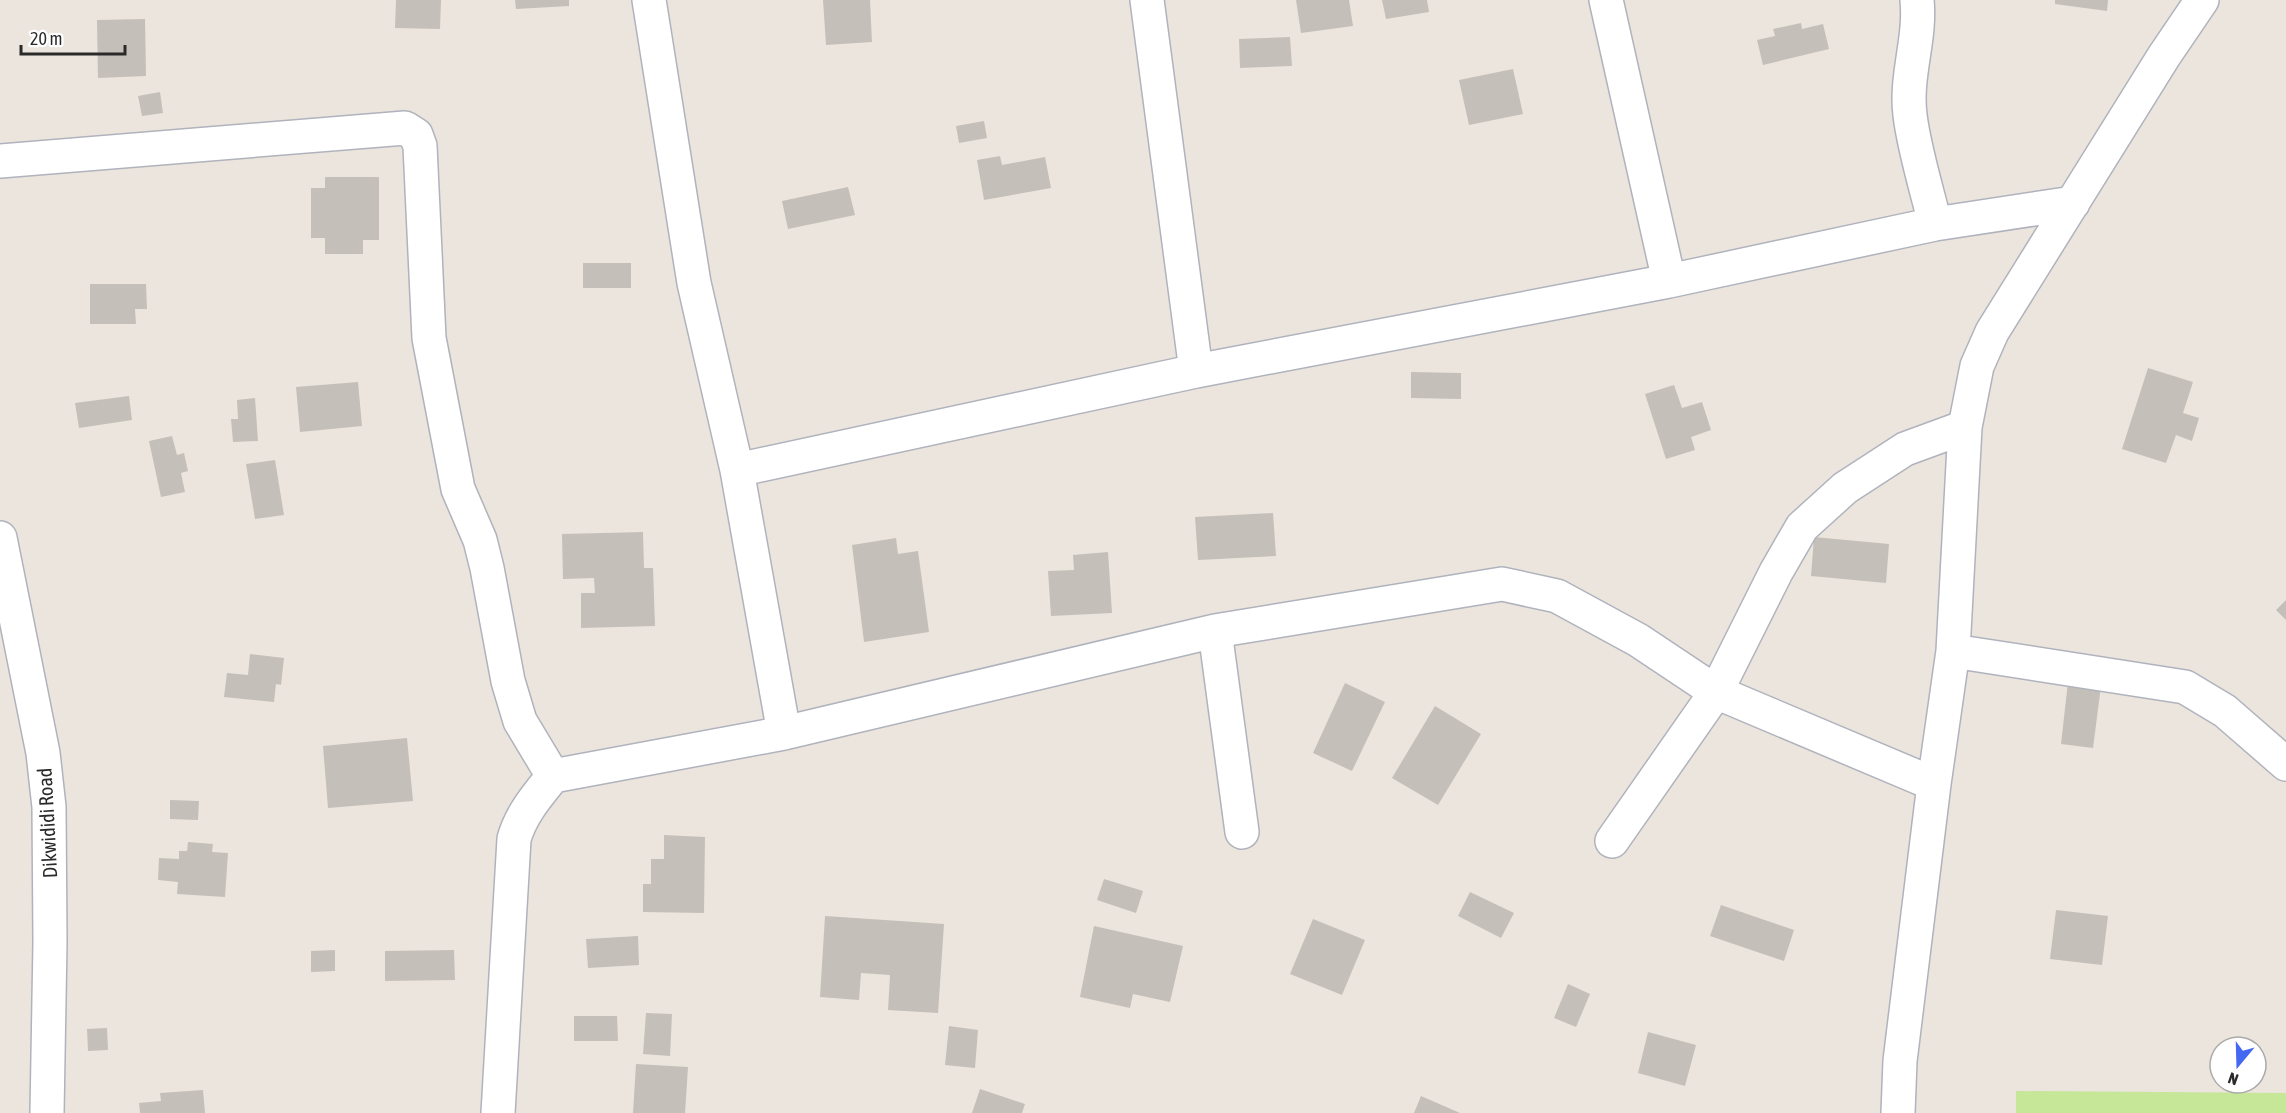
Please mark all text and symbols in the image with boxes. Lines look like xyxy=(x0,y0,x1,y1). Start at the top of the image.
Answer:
scale bar xyxy=(21,18,124,56)
text: 20 m xyxy=(30,28,62,49)
street label: Dikwididi Road xyxy=(33,767,61,879)
north arrow xyxy=(2208,1035,2268,1095)
text: N xyxy=(2226,1069,2241,1089)

